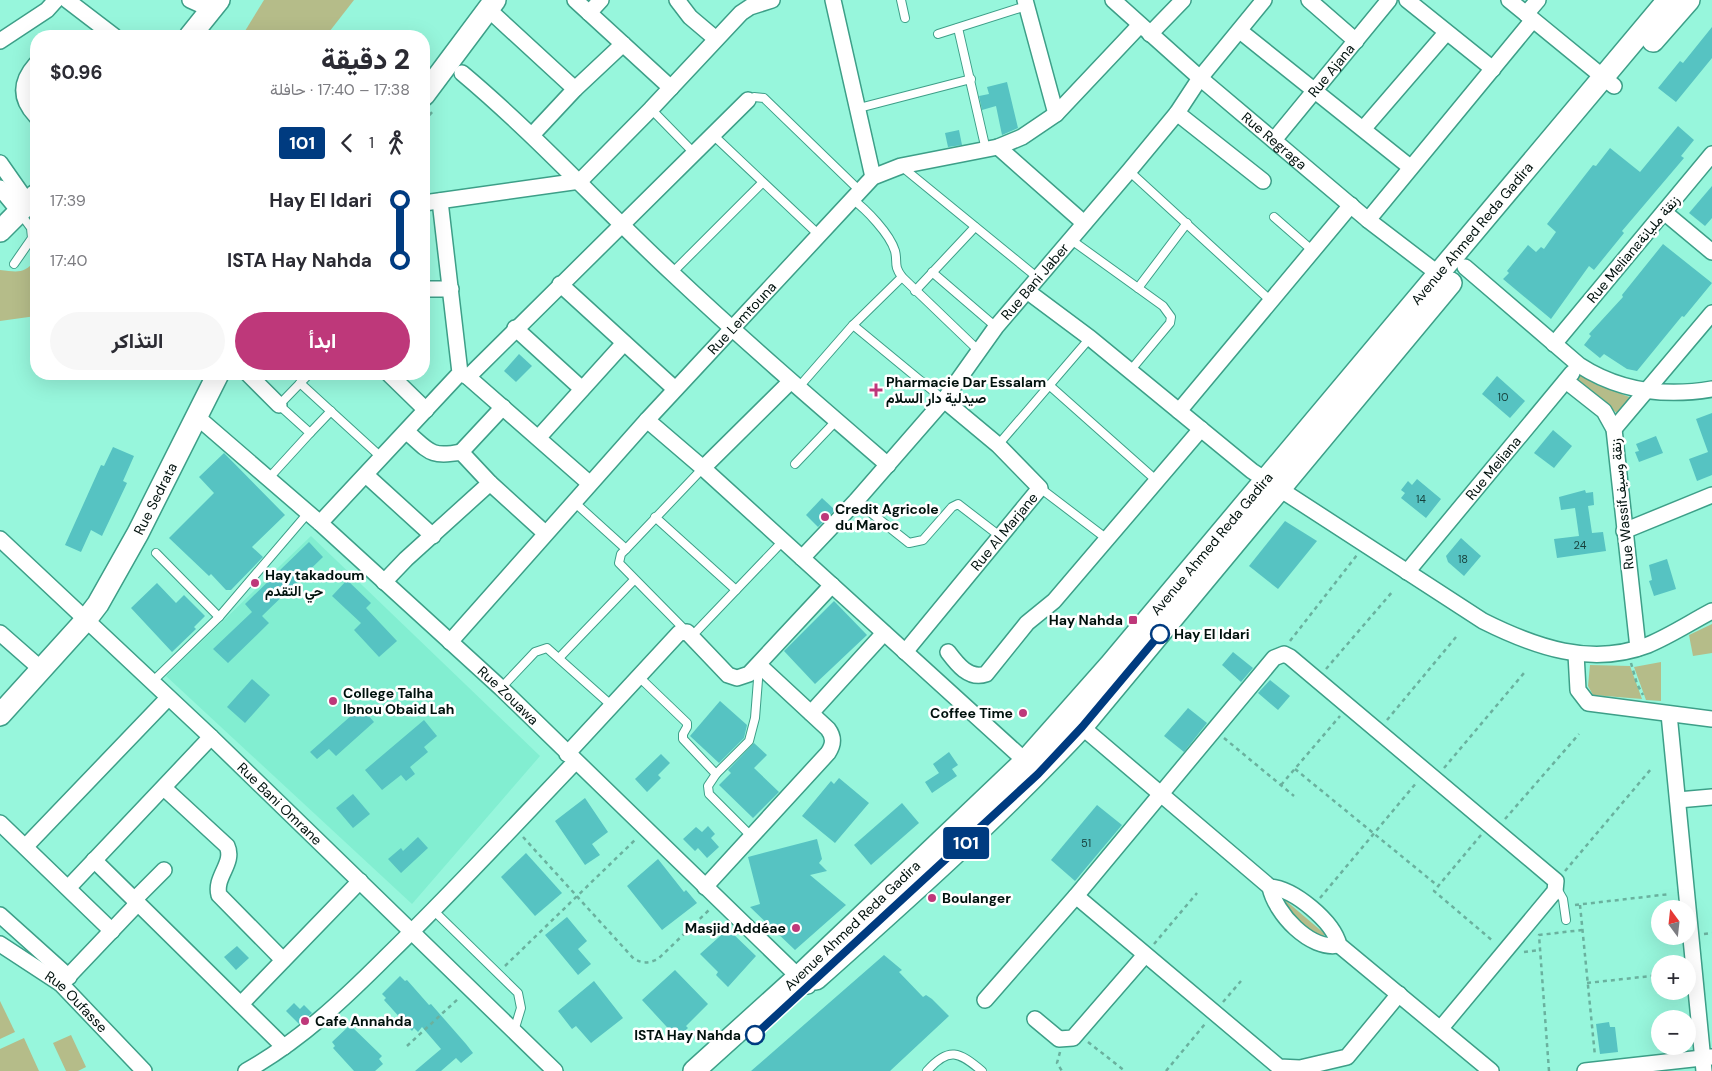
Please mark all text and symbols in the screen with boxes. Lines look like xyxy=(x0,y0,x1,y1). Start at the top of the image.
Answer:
street label: Rue Ajana xyxy=(1304,40,1358,101)
text: 2 دقيقة xyxy=(321,41,410,78)
text: $0.96 xyxy=(50,60,102,85)
text: 17:38 – 17:40 · حافلة xyxy=(270,79,410,100)
street label: Rue Regraga xyxy=(1238,108,1311,173)
icon: back xyxy=(333,129,361,157)
icon: walk xyxy=(382,129,410,157)
text: 101 xyxy=(289,131,315,155)
text: 1 xyxy=(369,132,374,153)
street label: Avenue Ahmed Reda Gadira xyxy=(1407,158,1537,309)
text: Hay El Idari xyxy=(269,188,372,213)
text: 17:39 xyxy=(50,190,86,211)
street label: Rue Melianaزنقة مليانة xyxy=(1583,191,1683,307)
street label: Rue Bani Jaber xyxy=(997,239,1073,324)
text: ISTA Hay Nahda xyxy=(227,248,372,273)
text: 17:40 xyxy=(50,250,87,271)
street label: Rue Lemtouna xyxy=(704,278,780,358)
button: التذاكر xyxy=(50,312,225,370)
button: ابدأ xyxy=(235,312,410,370)
place label: Pharmacie Dar Essalam صيدلية دار السلام xyxy=(886,373,1046,407)
marker: Pharmacie Dar Essalam صيدلية دار السلام xyxy=(870,384,882,396)
house number: 10 xyxy=(1498,390,1508,404)
street label: Rue Meliana xyxy=(1461,432,1525,504)
street label: Rue Wassifزنقة وسيف xyxy=(1606,437,1638,570)
street label: Rue Sedrata xyxy=(130,460,181,538)
street label: Avenue Ahmed Reda Gadira xyxy=(1147,469,1277,619)
street label: Rue Al Marjane xyxy=(967,489,1042,574)
house number: 14 xyxy=(1416,492,1426,506)
place label: Credit Agricole du Maroc xyxy=(835,500,939,534)
marker: Credit Agricole du Maroc xyxy=(819,511,831,523)
house number: 24 xyxy=(1574,538,1587,552)
house number: 18 xyxy=(1458,552,1468,566)
place label: Hay takadoum حي التقدم xyxy=(265,566,365,603)
marker: Hay takadoum حي التقدم xyxy=(249,577,261,589)
place label: Hay Nahda xyxy=(1049,611,1123,629)
marker: Hay Nahda xyxy=(1127,614,1139,626)
marker: Hay El Idari xyxy=(1150,624,1170,644)
place label: Hay El Idari xyxy=(1174,625,1250,643)
street label: Rue Zouawa xyxy=(474,662,542,729)
place label: College Talha Ibnou Obaid Lah xyxy=(343,684,454,718)
marker: College Talha Ibnou Obaid Lah xyxy=(327,695,339,707)
place label: Coffee Time xyxy=(930,704,1013,722)
marker: Coffee Time xyxy=(1017,707,1029,719)
street label: Rue Bani Omrane xyxy=(233,758,326,849)
line badge: 101 xyxy=(937,827,995,859)
text: 101 xyxy=(953,831,979,855)
house number: 51 xyxy=(1081,836,1091,850)
street label: Avenue Ahmed Reda Gadira xyxy=(780,857,924,994)
place label: Boulanger xyxy=(942,889,1011,907)
marker: Boulanger xyxy=(926,892,938,904)
north arrow xyxy=(1651,900,1696,945)
map controls xyxy=(1651,900,1696,1055)
place label: Masjid Addéae xyxy=(685,919,786,937)
marker: Masjid Addéae xyxy=(790,922,802,934)
button: + xyxy=(1651,955,1696,1000)
street label: Rue Oufasse xyxy=(41,967,111,1036)
button: − xyxy=(1651,1010,1696,1055)
place label: Cafe Annahda xyxy=(315,1012,412,1030)
marker: Cafe Annahda xyxy=(299,1015,311,1027)
marker: ISTA Hay Nahda xyxy=(745,1025,765,1045)
place label: ISTA Hay Nahda xyxy=(634,1026,741,1044)

